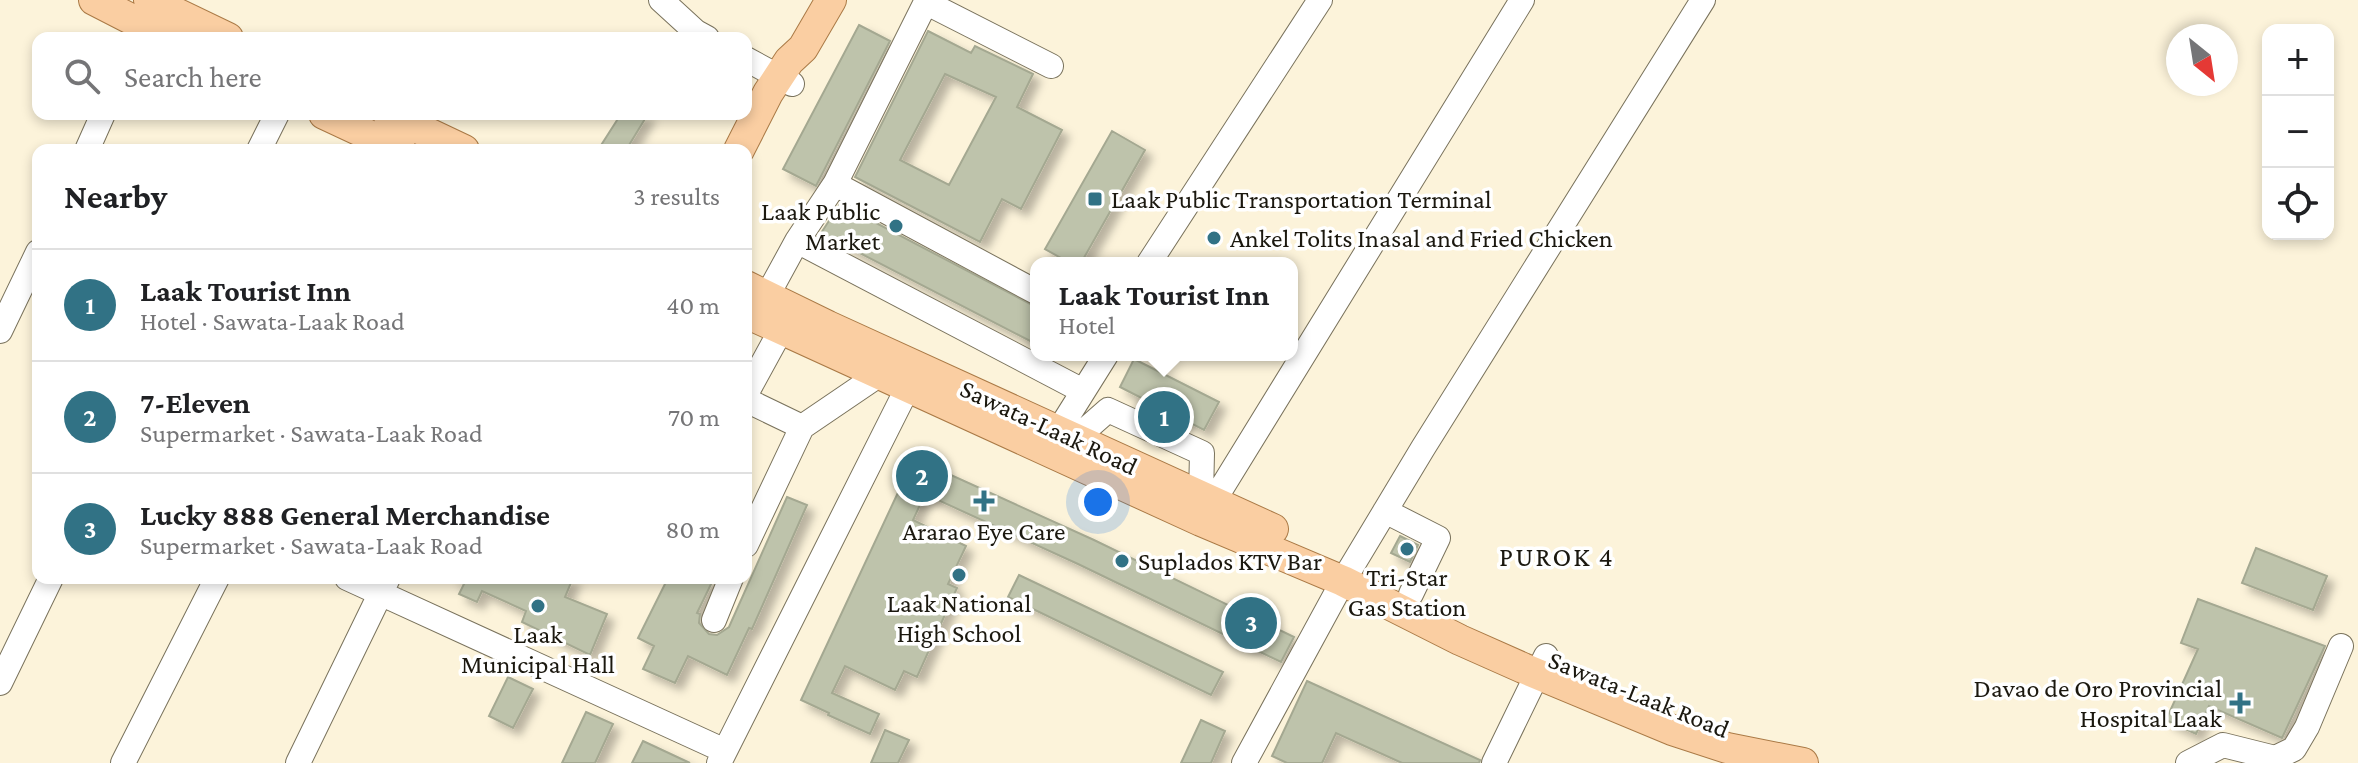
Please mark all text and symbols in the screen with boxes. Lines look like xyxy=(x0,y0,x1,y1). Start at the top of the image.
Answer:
north arrow xyxy=(2166,24,2238,96)
map controls xyxy=(2262,24,2334,240)
button: + xyxy=(2262,24,2334,96)
search box xyxy=(32,32,752,120)
icon: search xyxy=(60,54,104,98)
text: Search here xyxy=(124,60,262,93)
button: − xyxy=(2262,96,2334,168)
button: locate xyxy=(2262,168,2334,240)
text: Nearby xyxy=(64,178,167,215)
text: 3 results xyxy=(633,182,720,211)
place label: Laak Public Transportation Terminal xyxy=(1111,185,1492,214)
marker: Laak Public Transportation Terminal xyxy=(1086,190,1104,208)
place label: Laak Public Market xyxy=(761,197,880,256)
marker: Laak Public Market xyxy=(887,217,905,235)
place label: Ankel Tolits Inasal and Fried Chicken xyxy=(1230,224,1613,253)
marker: Ankel Tolits Inasal and Fried Chicken xyxy=(1205,229,1223,247)
popup xyxy=(1030,257,1298,361)
text: Laak Tourist Inn xyxy=(140,274,351,307)
text: Laak Tourist Inn xyxy=(1059,278,1269,311)
text: 1 xyxy=(85,291,95,320)
text: 40 m xyxy=(666,291,720,320)
text: Hotel · Sawata-Laak Road xyxy=(140,307,405,336)
text: Hotel xyxy=(1059,311,1115,340)
street label: Sawata-Laak Road xyxy=(956,374,1142,481)
text: 7-Eleven xyxy=(140,386,250,419)
pin: 1 xyxy=(1138,387,1190,447)
text: 2 xyxy=(83,403,97,432)
text: 70 m xyxy=(668,403,720,432)
text: Supermarket · Sawata-Laak Road xyxy=(140,419,483,448)
pin: 2 xyxy=(896,446,948,506)
your location xyxy=(1078,482,1118,522)
marker: Ararao Eye Care xyxy=(973,490,995,512)
text: Lucky 888 General Merchandise xyxy=(140,498,550,531)
text: 3 xyxy=(84,515,96,544)
text: 80 m xyxy=(666,515,720,544)
place label: Ararao Eye Care xyxy=(902,517,1066,546)
text: Supermarket · Sawata-Laak Road xyxy=(140,531,483,560)
marker: Tri-Star Gas Station xyxy=(1398,540,1416,558)
district label: PUROK 4 xyxy=(1499,541,1615,572)
place label: Suplados KTV Bar xyxy=(1138,547,1322,576)
marker: Suplados KTV Bar xyxy=(1113,552,1131,570)
place label: Tri-Star Gas Station xyxy=(1348,563,1466,622)
marker: Laak National High School xyxy=(950,566,968,584)
place label: Laak National High School xyxy=(887,589,1031,648)
pin: 3 xyxy=(1225,593,1277,653)
marker: Laak Municipal Hall xyxy=(529,597,547,615)
place label: Laak Municipal Hall xyxy=(461,620,615,679)
street label: Sawata-Laak Road xyxy=(1544,645,1734,744)
place label: Davao de Oro Provincial Hospital Laak xyxy=(1973,674,2223,733)
marker: Davao de Oro Provincial Hospital Laak xyxy=(2229,692,2251,714)

